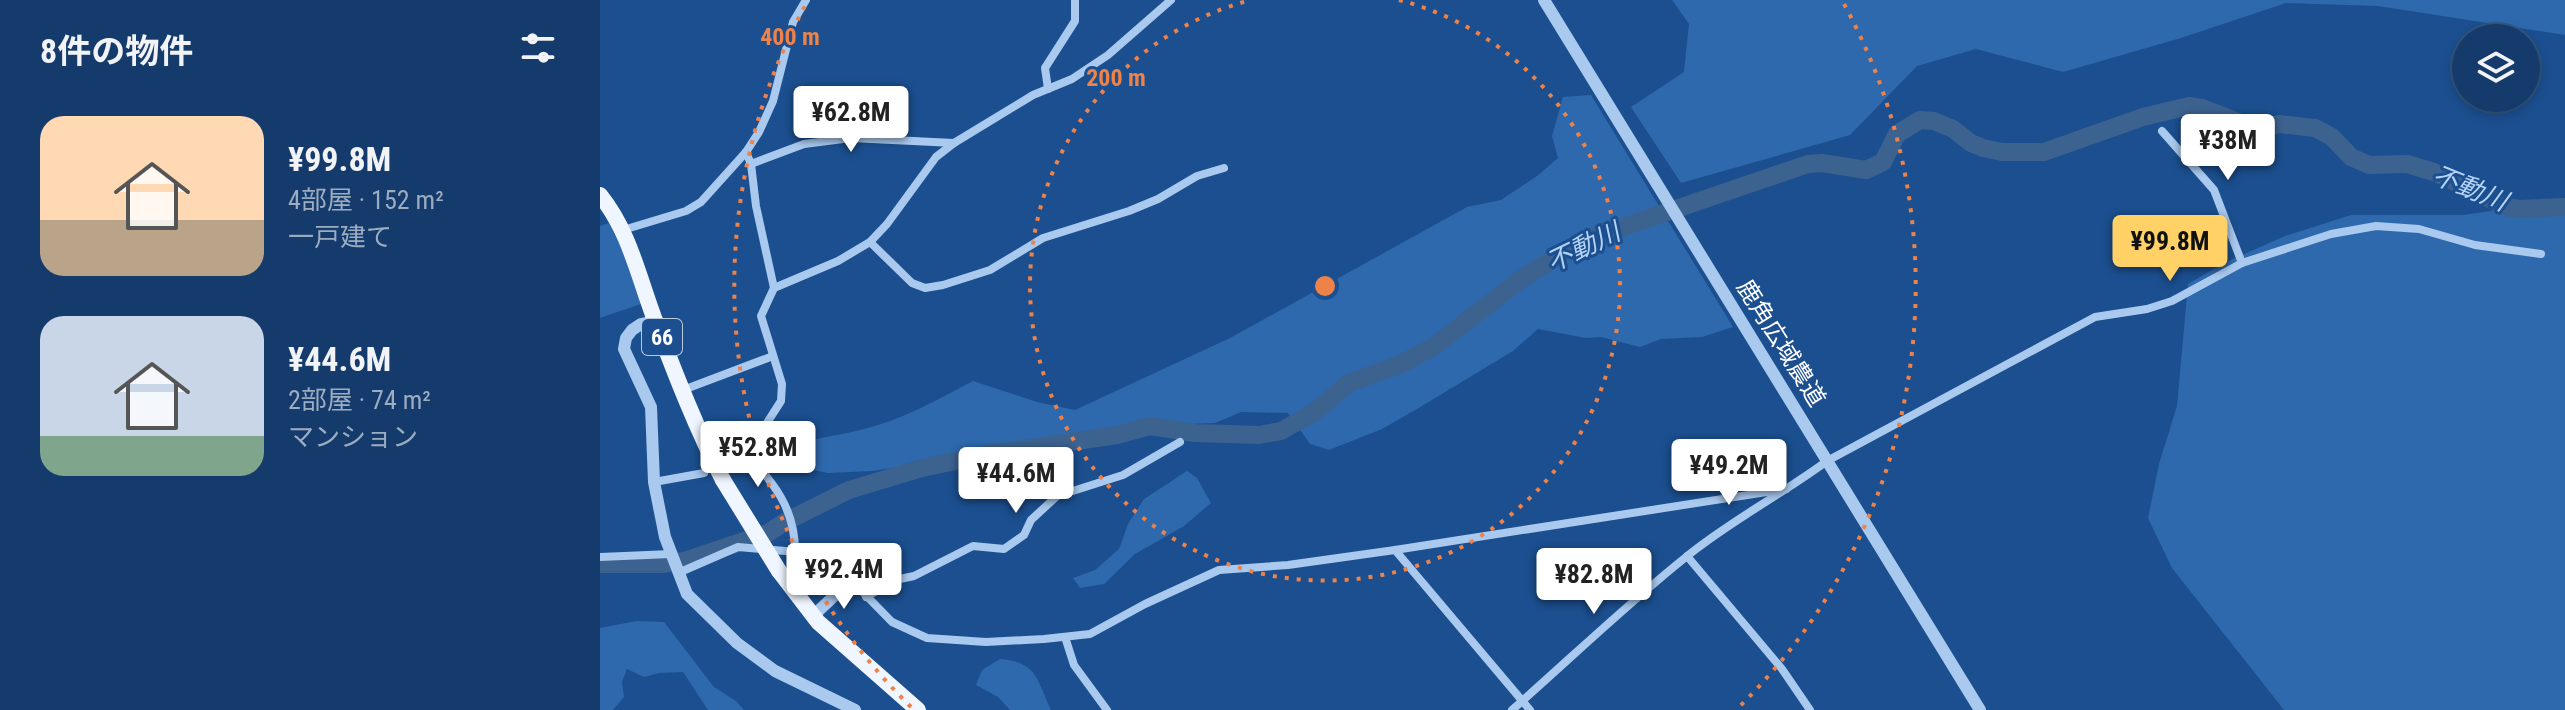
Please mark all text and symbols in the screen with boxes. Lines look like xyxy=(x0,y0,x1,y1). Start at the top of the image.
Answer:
text: 400 m xyxy=(760,23,820,51)
map controls xyxy=(2452,24,2540,112)
button: layers xyxy=(2452,24,2540,112)
icon: filters xyxy=(516,26,560,70)
text: 8件の物件 xyxy=(40,31,193,71)
text: 200 m xyxy=(1086,64,1146,92)
pin: ¥62.8M xyxy=(786,86,916,154)
text: ¥62.8M xyxy=(811,97,891,127)
pin: ¥38M xyxy=(2181,114,2275,182)
text: ¥38M xyxy=(2199,125,2257,155)
text: ¥99.8M xyxy=(288,139,391,179)
icon: home xyxy=(104,148,200,244)
water label: 不動川 xyxy=(2428,159,2515,218)
text: 4部屋 · 152 m² xyxy=(288,185,444,215)
water label: 不動川 xyxy=(1541,215,1627,278)
pin: ¥99.8M xyxy=(2105,215,2235,283)
text: 一戸建て xyxy=(288,222,392,252)
text: ¥99.8M xyxy=(2130,226,2210,256)
centre of rings xyxy=(1311,272,1339,300)
street label: 鹿角広域農道 xyxy=(1731,275,1831,411)
road number: 66 xyxy=(642,319,682,355)
text: ¥44.6M xyxy=(288,339,391,379)
icon: home xyxy=(104,348,200,444)
text: 2部屋 · 74 m² xyxy=(288,385,431,415)
pin: ¥52.8M xyxy=(693,421,823,489)
text: マンション xyxy=(288,422,418,452)
text: ¥52.8M xyxy=(718,432,798,462)
pin: ¥49.2M xyxy=(1664,439,1794,507)
pin: ¥44.6M xyxy=(951,447,1081,515)
text: ¥49.2M xyxy=(1689,450,1769,480)
text: ¥44.6M xyxy=(976,458,1056,488)
pin: ¥92.4M xyxy=(779,543,909,611)
pin: ¥82.8M xyxy=(1529,548,1659,616)
text: ¥92.4M xyxy=(804,554,884,584)
text: ¥82.8M xyxy=(1554,559,1634,589)

